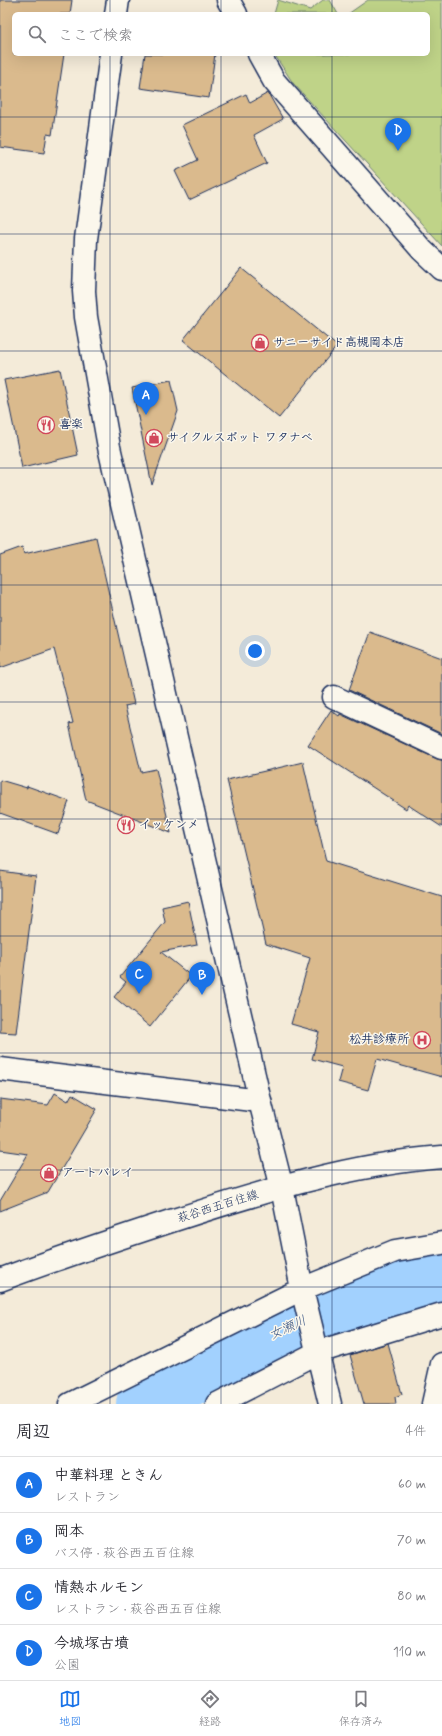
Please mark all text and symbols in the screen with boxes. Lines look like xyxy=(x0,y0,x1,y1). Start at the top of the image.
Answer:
search box xyxy=(12,12,430,56)
icon: search xyxy=(26,23,48,45)
text: ここで検索 xyxy=(58,26,133,46)
pin: D xyxy=(385,118,411,151)
shop icon: サニーサイド高槻岡本店 xyxy=(250,333,270,353)
place label: サニーサイド高槻岡本店 xyxy=(273,335,405,351)
pin: A xyxy=(133,382,159,415)
restaurant icon: 喜楽 xyxy=(36,415,56,435)
place label: 喜楽 xyxy=(59,417,83,433)
shop icon: サイクルスポット ワタナベ xyxy=(144,428,164,448)
place label: サイクルスポット ワタナベ xyxy=(167,430,313,446)
your location xyxy=(245,641,265,661)
restaurant icon: イッケンメ xyxy=(116,815,136,835)
place label: イッケンメ xyxy=(139,817,199,833)
pin: C xyxy=(126,961,152,994)
pin: B xyxy=(189,962,215,995)
hospital icon: 松井診療所 xyxy=(412,1030,432,1050)
place label: 松井診療所 xyxy=(349,1032,410,1048)
shop icon: アートバレイ xyxy=(39,1163,59,1183)
place label: アートバレイ xyxy=(62,1165,134,1181)
street label: 萩谷西五百住線 xyxy=(175,1187,261,1227)
water label: 女瀬川 xyxy=(267,1312,309,1344)
text: 周辺 xyxy=(16,1421,50,1443)
text: 4件 xyxy=(405,1423,426,1440)
text: 中華料理 ときん xyxy=(54,1466,163,1486)
text: A xyxy=(25,1476,33,1493)
text: 60 m xyxy=(398,1476,426,1493)
text: レストラン xyxy=(54,1489,120,1506)
text: 岡本 xyxy=(54,1522,84,1542)
text: B xyxy=(25,1532,33,1549)
text: 70 m xyxy=(397,1532,426,1549)
text: バス停 · 萩谷西五百住線 xyxy=(54,1545,194,1562)
text: 情熱ホルモン xyxy=(54,1578,144,1598)
text: C xyxy=(24,1588,34,1605)
text: 80 m xyxy=(397,1588,426,1605)
text: レストラン · 萩谷西五百住線 xyxy=(54,1601,221,1618)
text: 今城塚古墳 xyxy=(54,1634,129,1654)
text: D xyxy=(25,1644,33,1661)
text: 110 m xyxy=(393,1644,426,1661)
text: 公園 xyxy=(54,1657,80,1674)
tab: 地図 xyxy=(59,1688,81,1729)
tab: 経路 xyxy=(199,1688,221,1729)
tab: 保存済み xyxy=(339,1688,383,1729)

